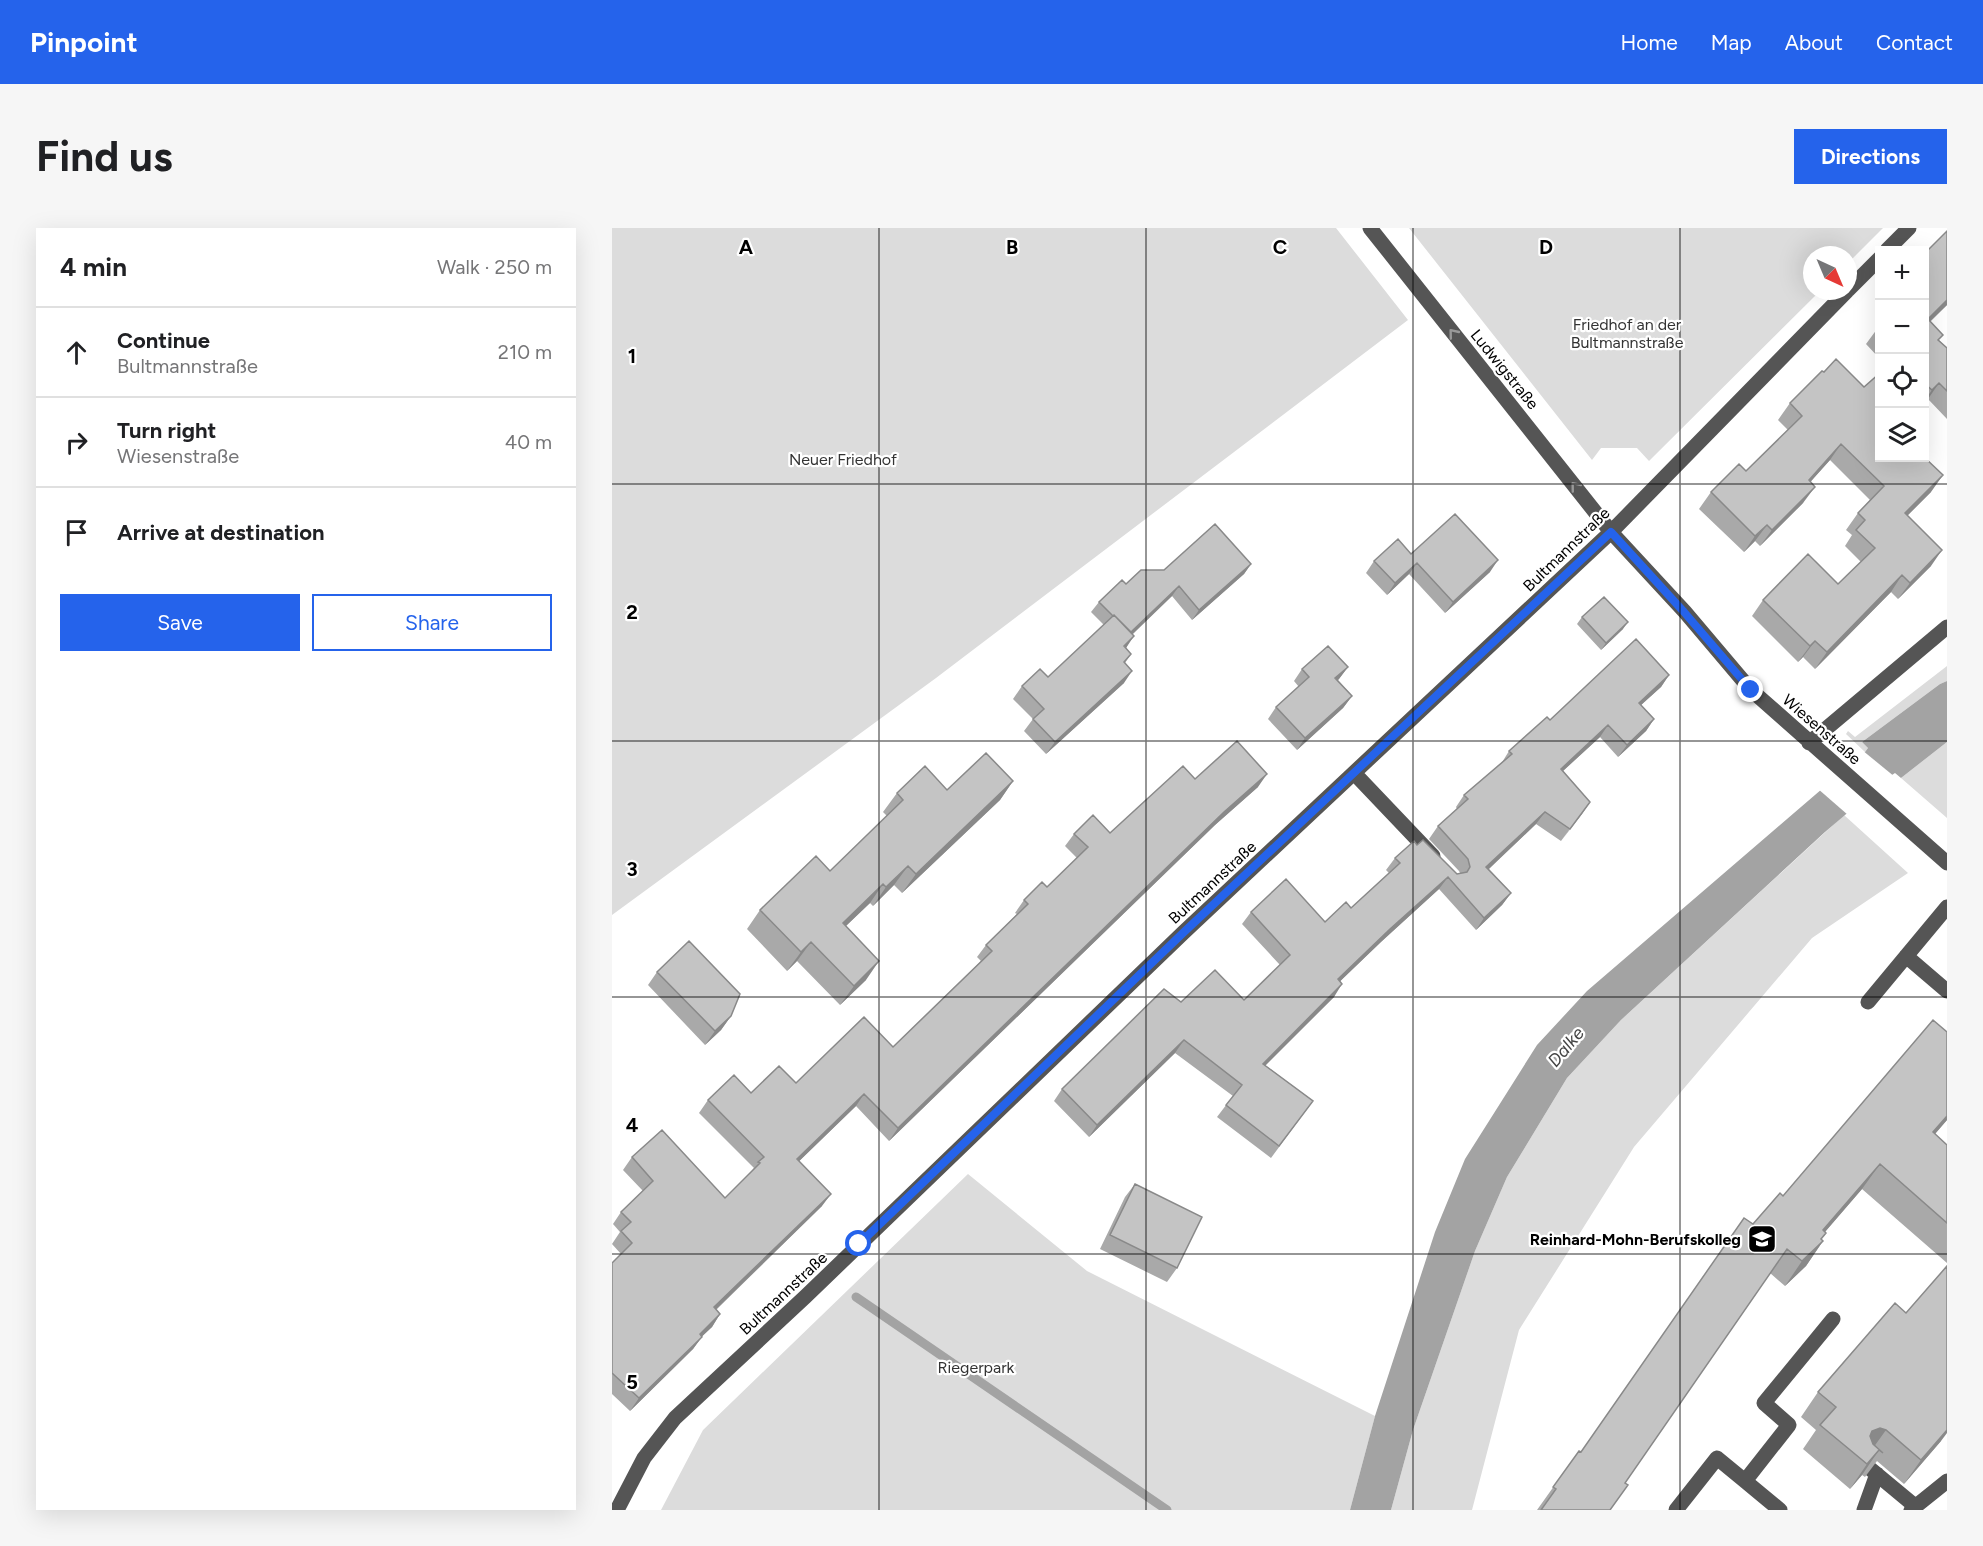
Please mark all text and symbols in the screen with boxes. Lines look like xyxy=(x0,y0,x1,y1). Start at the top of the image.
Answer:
text: Pinpoint xyxy=(30,25,138,59)
text: Home xyxy=(1621,30,1678,55)
text: Map xyxy=(1711,30,1752,55)
text: About xyxy=(1785,30,1843,55)
text: Contact xyxy=(1876,30,1953,55)
button: Directions xyxy=(1794,129,1947,184)
text: Find us xyxy=(36,131,173,182)
text: A xyxy=(739,235,754,259)
text: B xyxy=(1006,235,1018,259)
text: C xyxy=(1273,235,1287,259)
text: D xyxy=(1539,235,1553,259)
north arrow xyxy=(1803,246,1857,300)
map controls xyxy=(1875,246,1929,462)
button: + xyxy=(1875,246,1929,300)
text: 4 min xyxy=(60,251,127,283)
text: Walk · 250 m xyxy=(437,255,552,279)
button: − xyxy=(1875,300,1929,354)
park label: Friedhof an der Bultmannstraße xyxy=(1571,315,1684,352)
street label: Ludwigstraße xyxy=(1467,326,1543,413)
text: Continue xyxy=(117,327,210,354)
one-way arrow xyxy=(1450,329,1461,340)
icon: ahead xyxy=(60,336,93,369)
text: 210 m xyxy=(498,340,552,364)
text: 1 xyxy=(628,344,636,368)
text: Bultmannstraße xyxy=(117,354,258,378)
button: locate xyxy=(1875,354,1929,408)
button: layers xyxy=(1875,408,1929,462)
text: Turn right xyxy=(117,417,216,444)
icon: right xyxy=(60,426,93,459)
text: 40 m xyxy=(505,430,552,454)
text: Wiesenstraße xyxy=(117,444,239,468)
park label: Neuer Friedhof xyxy=(789,450,897,469)
one-way arrow xyxy=(1571,482,1582,493)
street label: Bultmannstraße xyxy=(1519,503,1614,595)
icon: arrive xyxy=(60,516,93,549)
text: Arrive at destination xyxy=(117,519,325,546)
button: Save xyxy=(60,594,300,651)
button: Share xyxy=(312,594,552,651)
text: 2 xyxy=(626,600,638,624)
route end xyxy=(1737,676,1763,702)
street label: Wiesenstraße xyxy=(1779,690,1865,769)
street label: Bultmannstraße xyxy=(1165,837,1260,928)
text: 3 xyxy=(626,857,638,881)
water label: Dalke xyxy=(1543,1022,1589,1071)
text: 4 xyxy=(626,1113,639,1137)
school or university icon: Reinhard-Mohn-Berufskolleg xyxy=(1746,1223,1778,1255)
route start xyxy=(845,1230,871,1256)
place label: Reinhard-Mohn-Berufskolleg xyxy=(1530,1230,1741,1249)
street label: Bultmannstraße xyxy=(736,1248,831,1339)
park label: Riegerpark xyxy=(938,1358,1015,1377)
text: 5 xyxy=(626,1370,638,1394)

